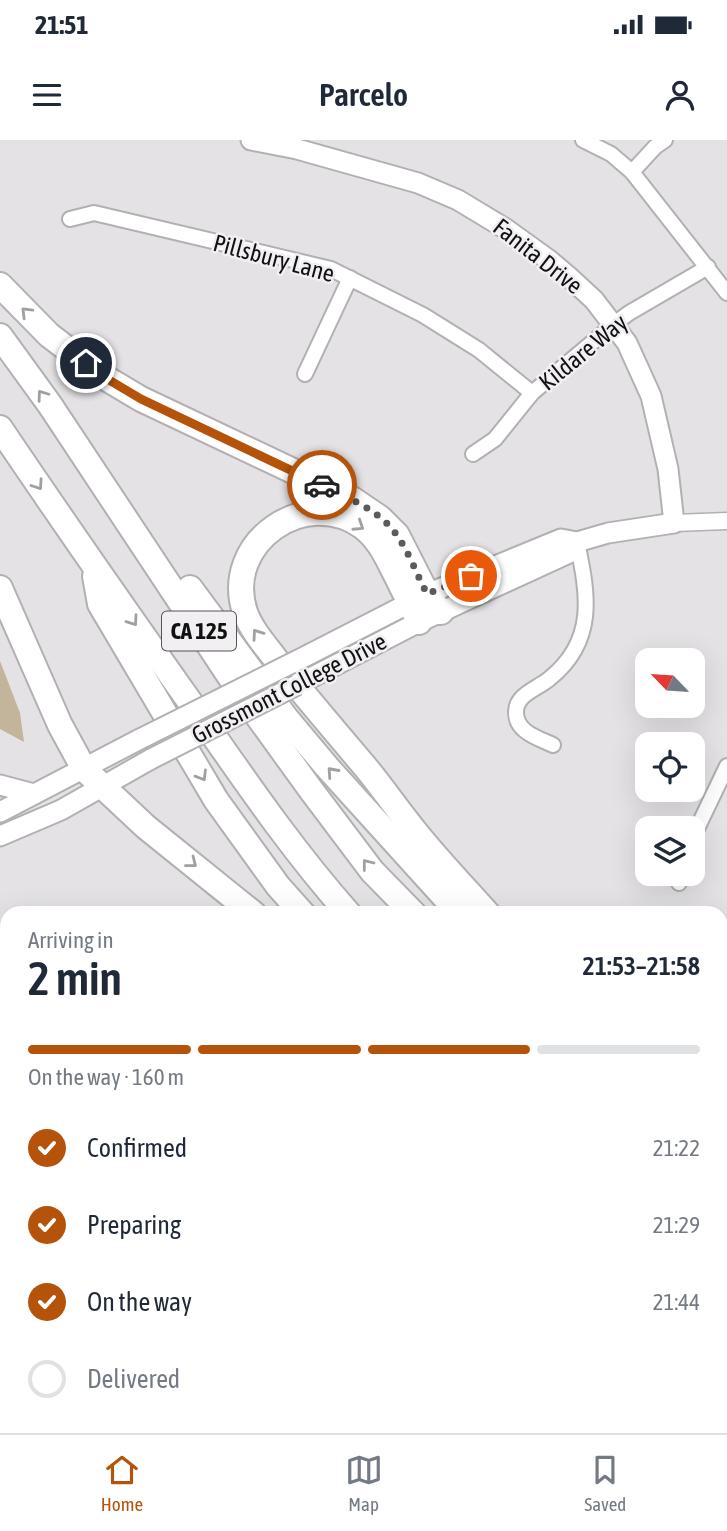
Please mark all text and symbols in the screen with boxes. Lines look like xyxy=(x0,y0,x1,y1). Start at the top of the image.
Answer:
text: 21:51 xyxy=(35,10,89,40)
icon: menu xyxy=(28,76,66,114)
text: Parcelo xyxy=(319,76,408,113)
icon: person xyxy=(661,76,699,114)
street label: Fanita Drive xyxy=(488,213,588,299)
street label: Pillsbury Lane xyxy=(211,229,337,287)
one-way arrow xyxy=(22,307,35,320)
street label: Kildare Way xyxy=(534,308,632,396)
pin xyxy=(56,333,116,393)
icon: home xyxy=(67,344,105,382)
one-way arrow xyxy=(38,390,51,403)
courier xyxy=(287,450,357,520)
icon: car xyxy=(303,466,341,504)
one-way arrow xyxy=(30,477,43,490)
one-way arrow xyxy=(352,518,365,531)
pin xyxy=(441,546,501,606)
icon: bag xyxy=(452,557,490,595)
road number: CA 125 xyxy=(162,611,236,650)
one-way arrow xyxy=(124,613,137,626)
street label: Grossmont College Drive xyxy=(187,627,391,749)
one-way arrow xyxy=(253,629,265,642)
north arrow xyxy=(635,648,705,718)
map controls xyxy=(635,648,705,886)
button: locate xyxy=(635,732,705,802)
one-way arrow xyxy=(327,767,340,780)
one-way arrow xyxy=(194,769,207,782)
button: layers xyxy=(635,816,705,886)
one-way arrow xyxy=(184,855,197,868)
one-way arrow xyxy=(363,859,376,871)
text: Arriving in xyxy=(28,927,114,953)
text: 21:53–21:58 xyxy=(583,951,700,981)
text: 2 min xyxy=(28,952,122,1005)
text: On the way · 160 m xyxy=(28,1064,184,1090)
icon: check xyxy=(28,1129,66,1167)
text: Confirmed xyxy=(87,1133,187,1163)
text: 21:22 xyxy=(653,1135,700,1161)
icon: check xyxy=(28,1206,66,1244)
text: Preparing xyxy=(87,1210,181,1240)
text: 21:29 xyxy=(653,1212,700,1238)
icon: check xyxy=(28,1283,66,1321)
text: On the way xyxy=(87,1287,192,1317)
text: 21:44 xyxy=(653,1289,700,1315)
text: Delivered xyxy=(87,1364,180,1394)
tab: Home xyxy=(101,1451,143,1515)
tab: Map xyxy=(345,1451,383,1515)
tab: Saved xyxy=(584,1451,626,1515)

